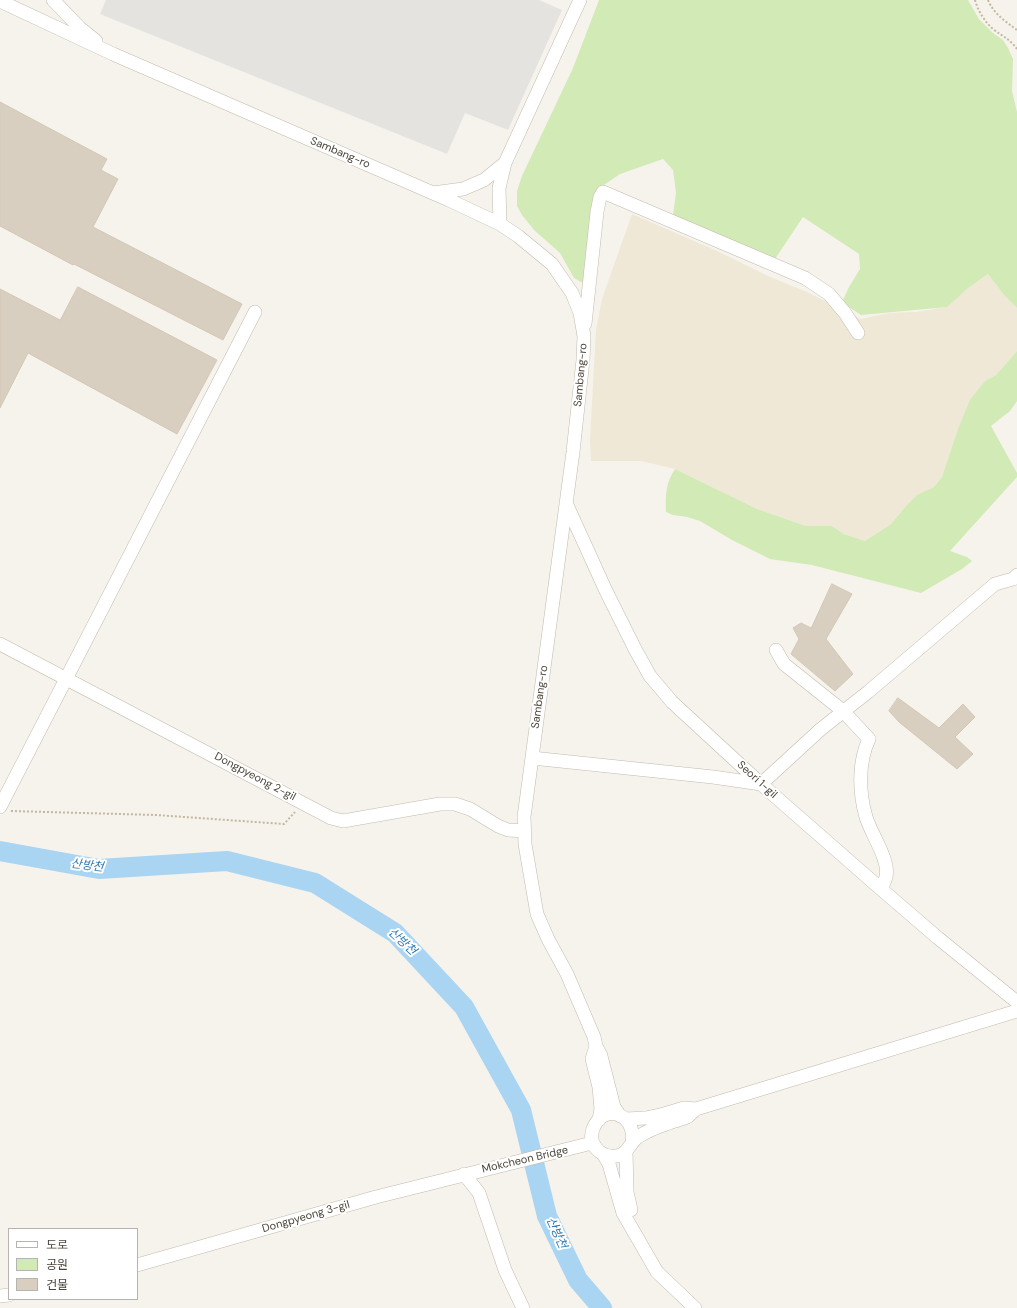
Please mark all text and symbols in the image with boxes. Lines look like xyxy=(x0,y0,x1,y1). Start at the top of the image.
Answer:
street label: Sambang-ro xyxy=(308,134,372,172)
street label: Sambang-ro xyxy=(572,343,590,407)
street label: Sambang-ro xyxy=(529,664,551,730)
street label: Dongpyeong 2-gil xyxy=(212,750,298,804)
street label: Seori 1-gil xyxy=(734,759,780,801)
water label: 산방천 xyxy=(70,857,104,875)
water label: 산방천 xyxy=(385,925,419,959)
street label: Mokcheon Bridge xyxy=(481,1144,569,1176)
street label: Dongpyeong 3-gil xyxy=(261,1198,351,1236)
water label: 산방천 xyxy=(543,1215,569,1251)
legend xyxy=(8,1228,138,1300)
text: 도로 xyxy=(46,1237,68,1253)
text: 공원 xyxy=(46,1257,68,1273)
text: 건물 xyxy=(46,1277,68,1293)

